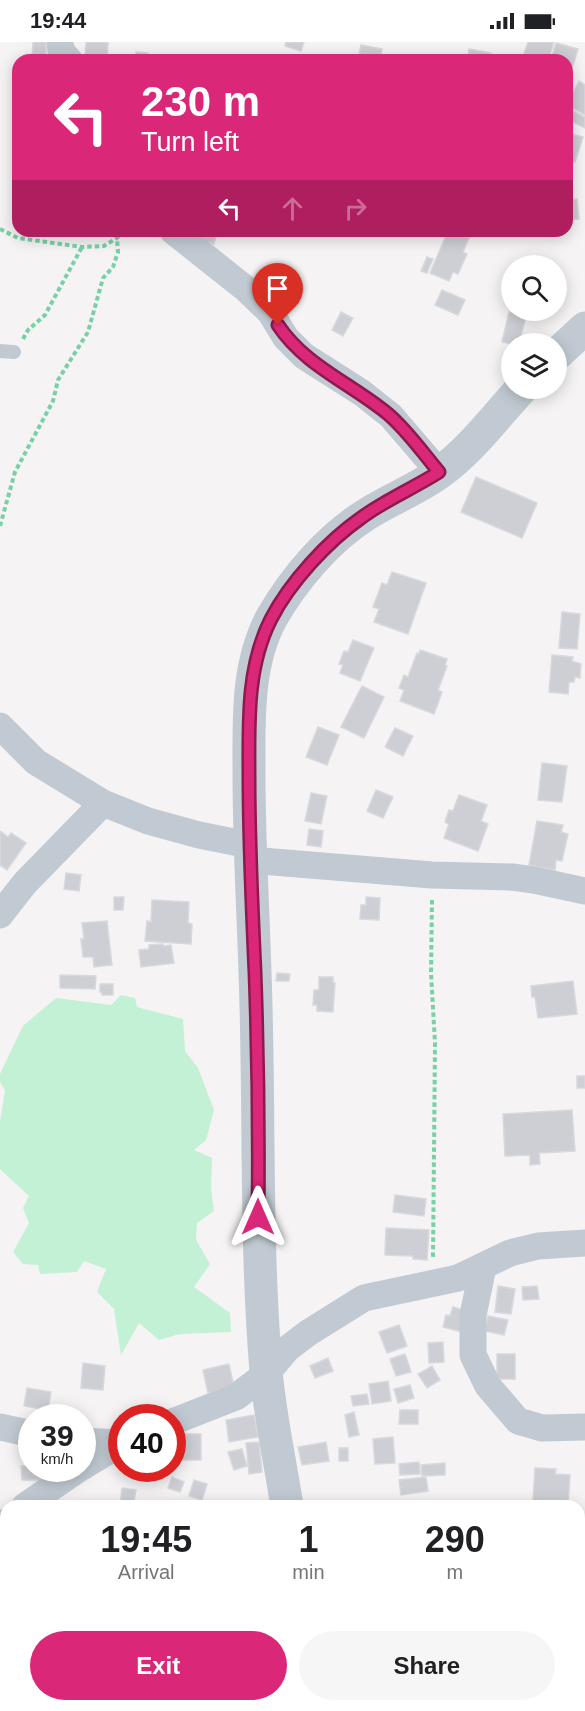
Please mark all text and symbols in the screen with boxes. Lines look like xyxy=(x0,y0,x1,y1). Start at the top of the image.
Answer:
text: 19:44 xyxy=(30,8,86,33)
icon: left xyxy=(42,78,120,156)
text: 230 m xyxy=(141,78,260,125)
text: Turn left xyxy=(141,127,239,157)
icon: left xyxy=(213,192,246,225)
icon: ahead xyxy=(276,192,309,225)
icon: right xyxy=(339,192,372,225)
map controls xyxy=(501,255,567,399)
button: search xyxy=(501,255,567,321)
pin xyxy=(252,263,303,325)
icon: arrive xyxy=(261,272,294,305)
button: layers xyxy=(501,333,567,399)
position arrow xyxy=(226,1185,290,1249)
speed limit sign: 40 xyxy=(108,1404,186,1482)
text: 39 xyxy=(40,1419,74,1452)
text: km/h xyxy=(41,1450,73,1467)
text: 19:45 xyxy=(100,1519,192,1560)
text: 1 xyxy=(298,1519,318,1560)
text: 290 xyxy=(425,1519,485,1560)
text: Arrival xyxy=(118,1561,175,1583)
text: min xyxy=(292,1561,325,1583)
text: m xyxy=(446,1561,463,1583)
button: Exit xyxy=(30,1631,287,1700)
button: Share xyxy=(299,1631,555,1700)

